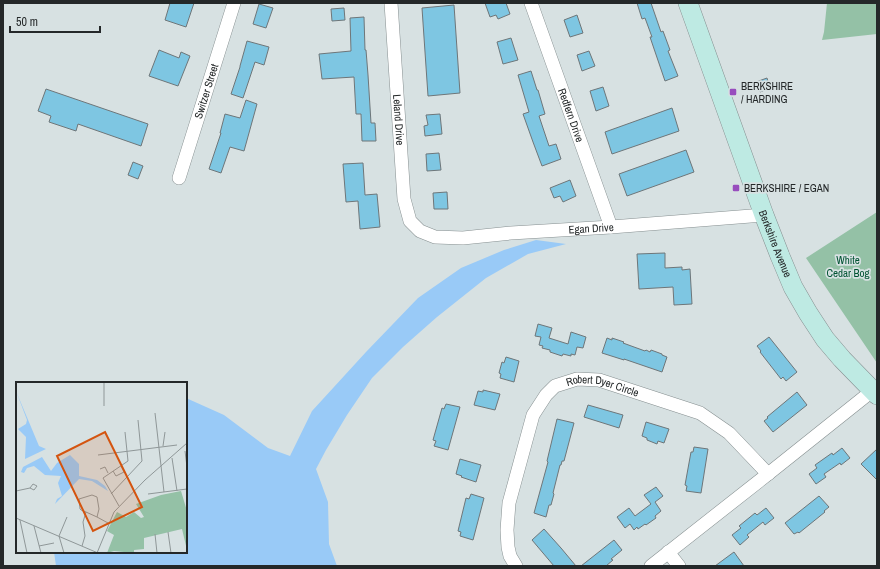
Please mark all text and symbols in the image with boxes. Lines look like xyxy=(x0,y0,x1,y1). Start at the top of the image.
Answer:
scale bar xyxy=(10,8,100,34)
text: 50 m xyxy=(16,14,38,30)
street label: Switzer Street xyxy=(191,62,222,120)
place label: BERKSHIRE / HARDING xyxy=(741,79,793,106)
street label: Redfern Drive xyxy=(555,86,587,144)
marker: BERKSHIRE / HARDING xyxy=(728,87,738,97)
street label: Leland Drive xyxy=(390,94,407,146)
place label: BERKSHIRE / EGAN xyxy=(744,181,829,195)
marker: BERKSHIRE / EGAN xyxy=(731,183,741,193)
street label: Berkshire Avenue xyxy=(756,208,795,279)
street label: Egan Drive xyxy=(568,220,614,237)
park label: White Cedar Bog xyxy=(826,253,870,280)
street label: Robert Dyer Circle xyxy=(564,372,641,400)
inset map xyxy=(16,382,187,553)

